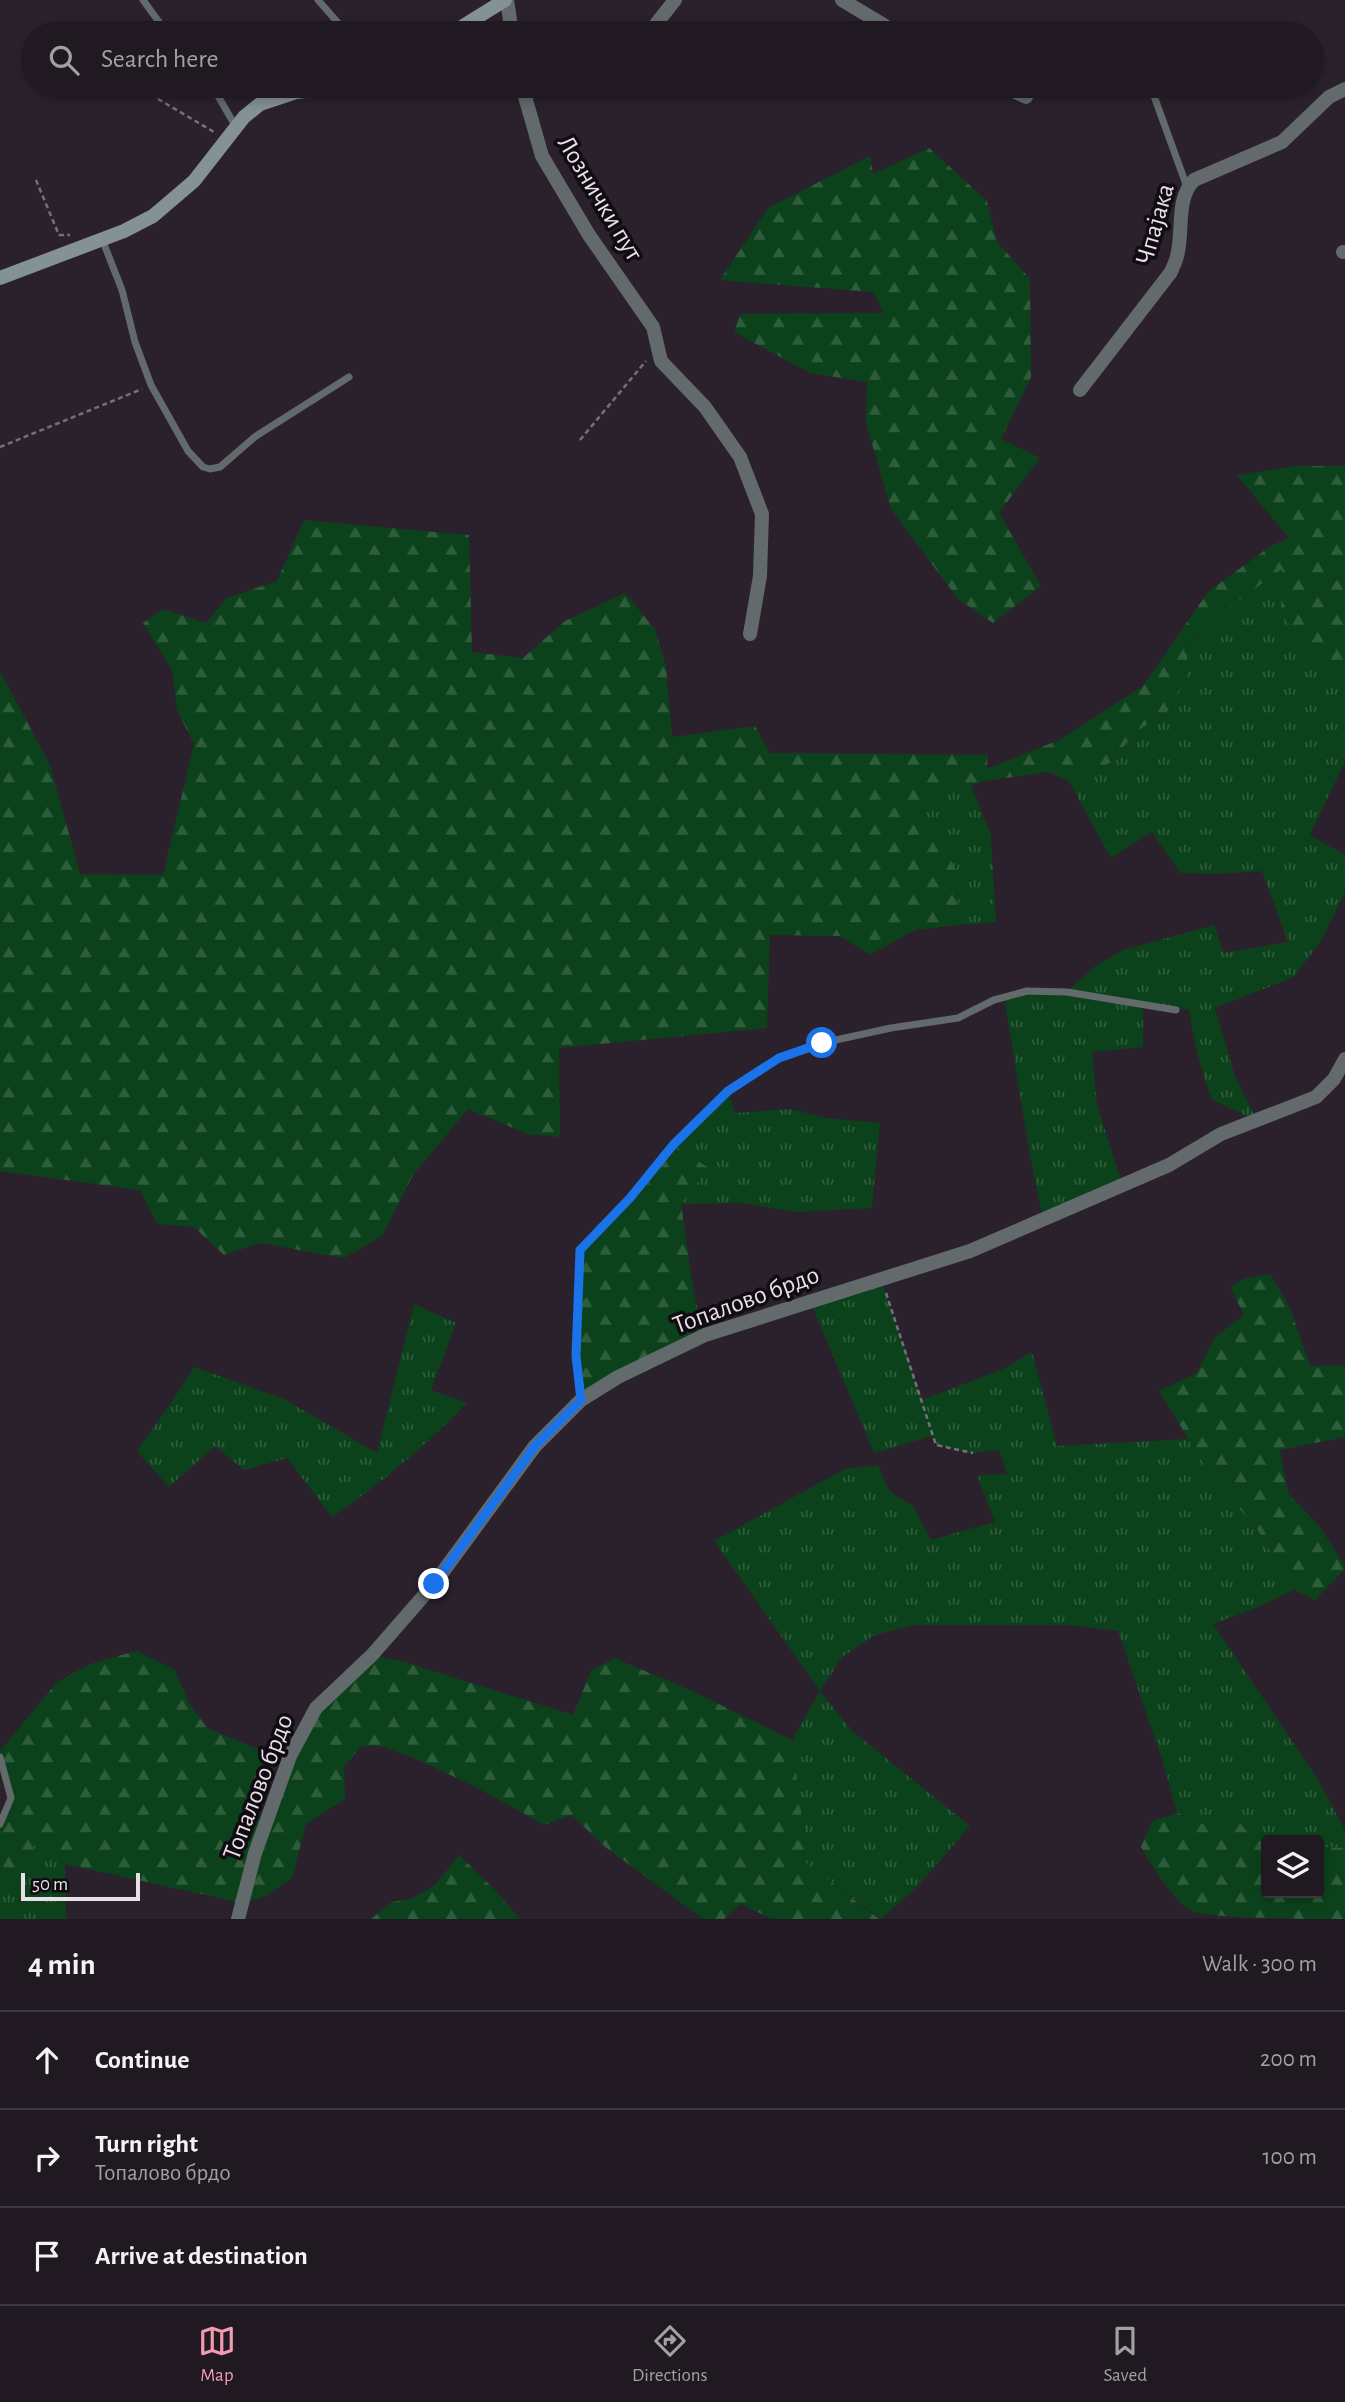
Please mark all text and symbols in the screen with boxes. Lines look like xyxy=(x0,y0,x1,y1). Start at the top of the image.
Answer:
search box xyxy=(21,21,1324,98)
icon: search xyxy=(45,41,83,79)
text: Search here xyxy=(101,46,219,72)
street label: Лознички пут xyxy=(553,131,648,265)
street label: Чпајака xyxy=(1131,181,1179,267)
route start xyxy=(806,1027,837,1058)
street label: Топалово брдо xyxy=(669,1262,823,1338)
route end xyxy=(418,1568,449,1599)
street label: Топалово брдо xyxy=(218,1711,298,1863)
map controls xyxy=(1261,1835,1324,1898)
button: layers xyxy=(1261,1835,1324,1898)
scale bar xyxy=(21,1870,140,1902)
text: 50 m xyxy=(32,1875,68,1894)
text: 4 min xyxy=(28,1950,96,1980)
text: Walk · 300 m xyxy=(1202,1953,1317,1976)
icon: ahead xyxy=(28,2041,66,2079)
text: Continue xyxy=(95,2047,190,2073)
text: 200 m xyxy=(1260,2048,1317,2071)
text: Turn right xyxy=(95,2131,198,2157)
icon: right xyxy=(28,2139,66,2177)
text: 100 m xyxy=(1263,2146,1317,2169)
text: Топалово брдо xyxy=(95,2162,231,2185)
icon: arrive xyxy=(28,2237,66,2275)
text: Arrive at destination xyxy=(95,2243,308,2269)
tab: Map xyxy=(198,2322,236,2387)
tab: Directions xyxy=(632,2322,708,2387)
tab: Saved xyxy=(1104,2322,1147,2387)

